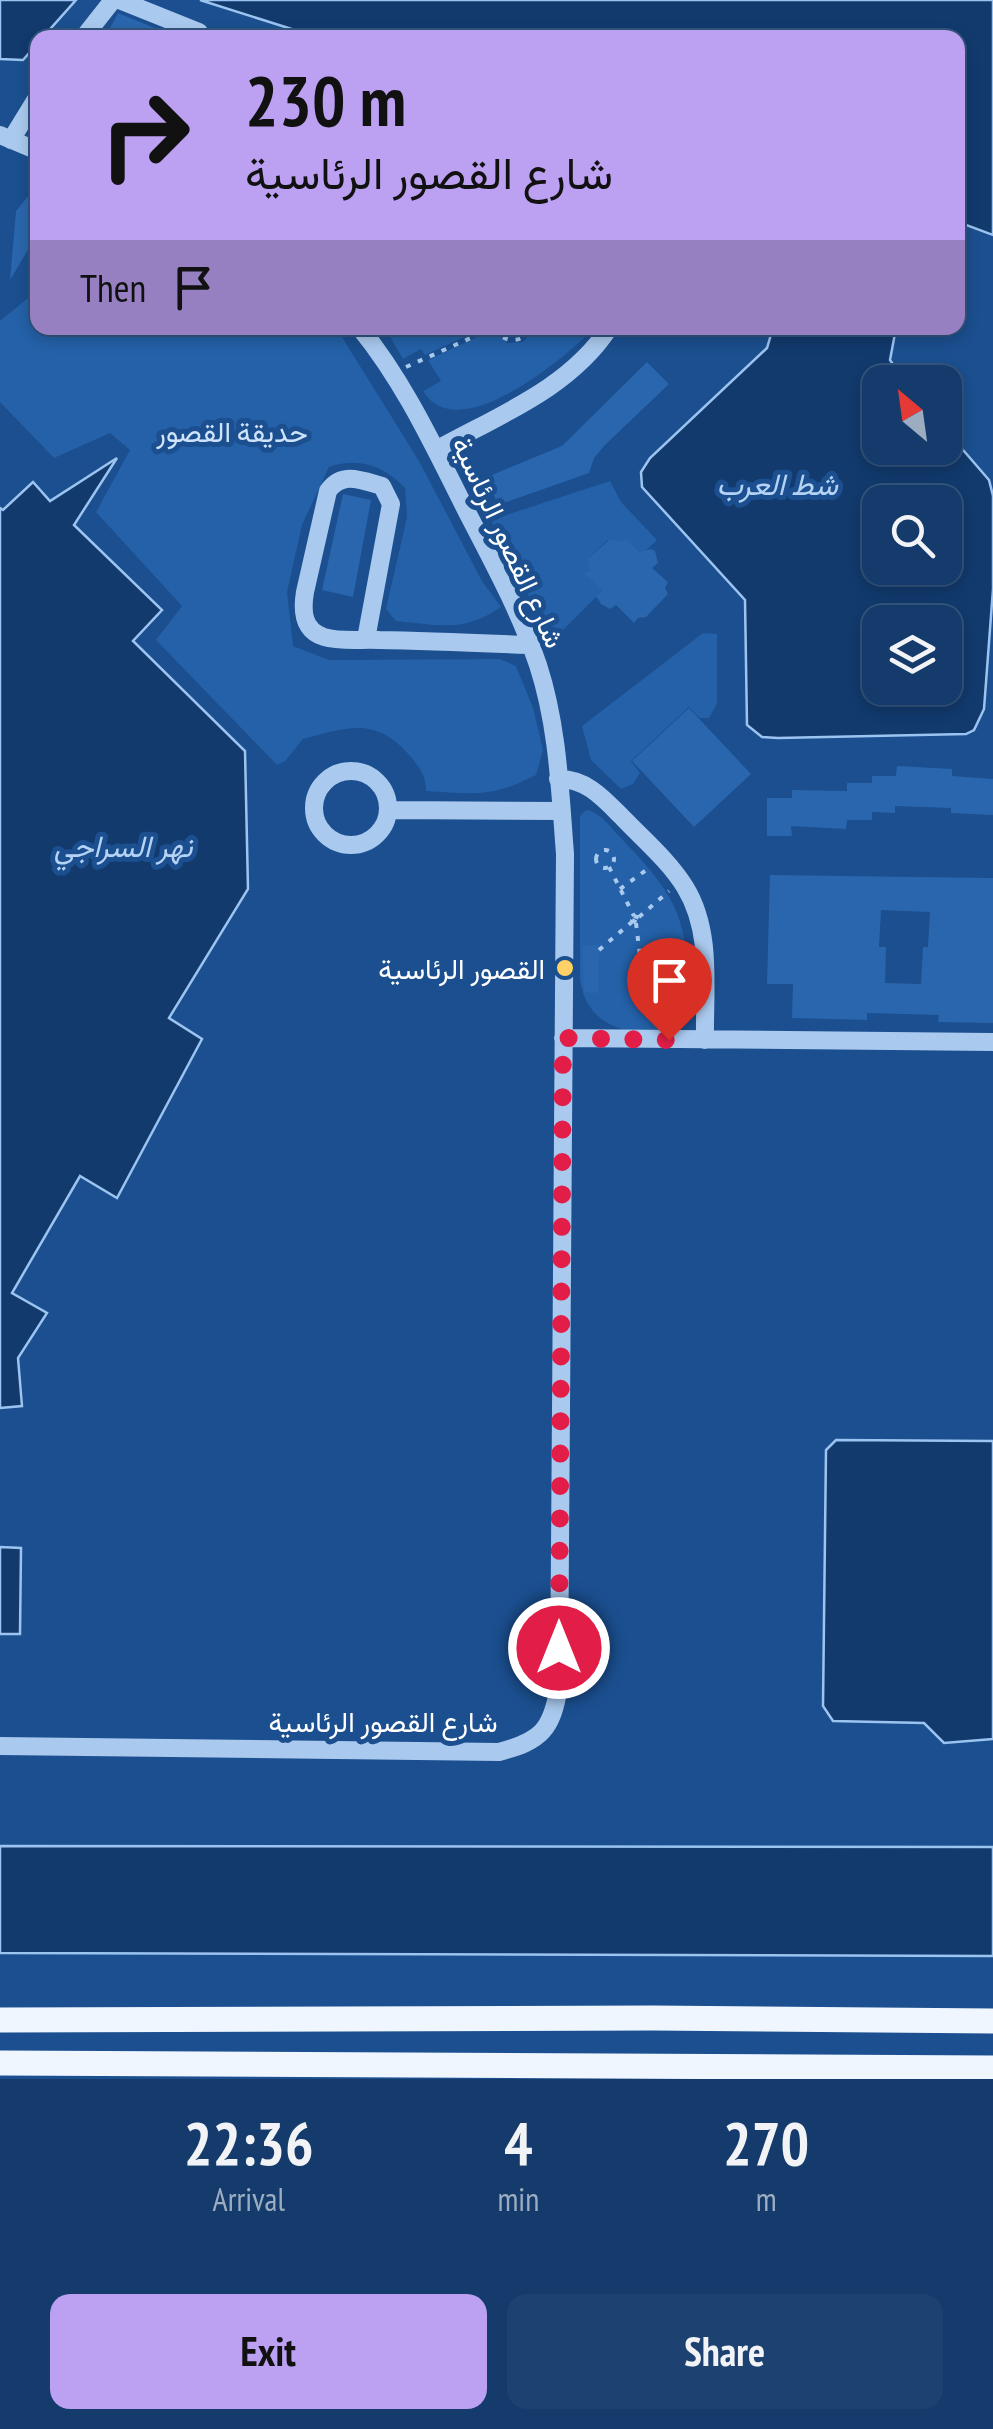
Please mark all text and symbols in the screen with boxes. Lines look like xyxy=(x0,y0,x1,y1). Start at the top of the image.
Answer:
text: 230 m xyxy=(245,55,406,145)
icon: right xyxy=(80,70,210,200)
text: شارع القصور الرئاسية xyxy=(245,143,613,201)
icon: arrive xyxy=(166,260,221,315)
text: Then xyxy=(80,263,146,312)
north arrow xyxy=(862,365,962,465)
map controls xyxy=(862,365,962,705)
park label: حديقة القصور xyxy=(155,413,308,450)
street label: شارع القصور الرئاسية xyxy=(443,430,574,654)
water label: شط العرب xyxy=(716,464,839,503)
button: search xyxy=(862,485,962,585)
button: layers xyxy=(862,605,962,705)
water label: نهر السراجي xyxy=(54,826,194,871)
pin xyxy=(627,938,712,1041)
place label: القصور الرئاسية xyxy=(378,950,545,987)
icon: arrive xyxy=(642,953,697,1008)
marker: القصور الرئاسية xyxy=(554,957,576,979)
position arrow xyxy=(507,1596,611,1700)
street label: شارع القصور الرئاسية xyxy=(269,1703,497,1741)
text: 22:36 xyxy=(184,2104,314,2182)
text: 4 xyxy=(504,2104,533,2182)
text: 270 xyxy=(723,2104,809,2182)
text: Arrival xyxy=(213,2178,285,2220)
text: min xyxy=(497,2178,539,2220)
text: m xyxy=(756,2178,777,2220)
button: Exit xyxy=(50,2294,487,2409)
button: Share xyxy=(507,2294,943,2409)

